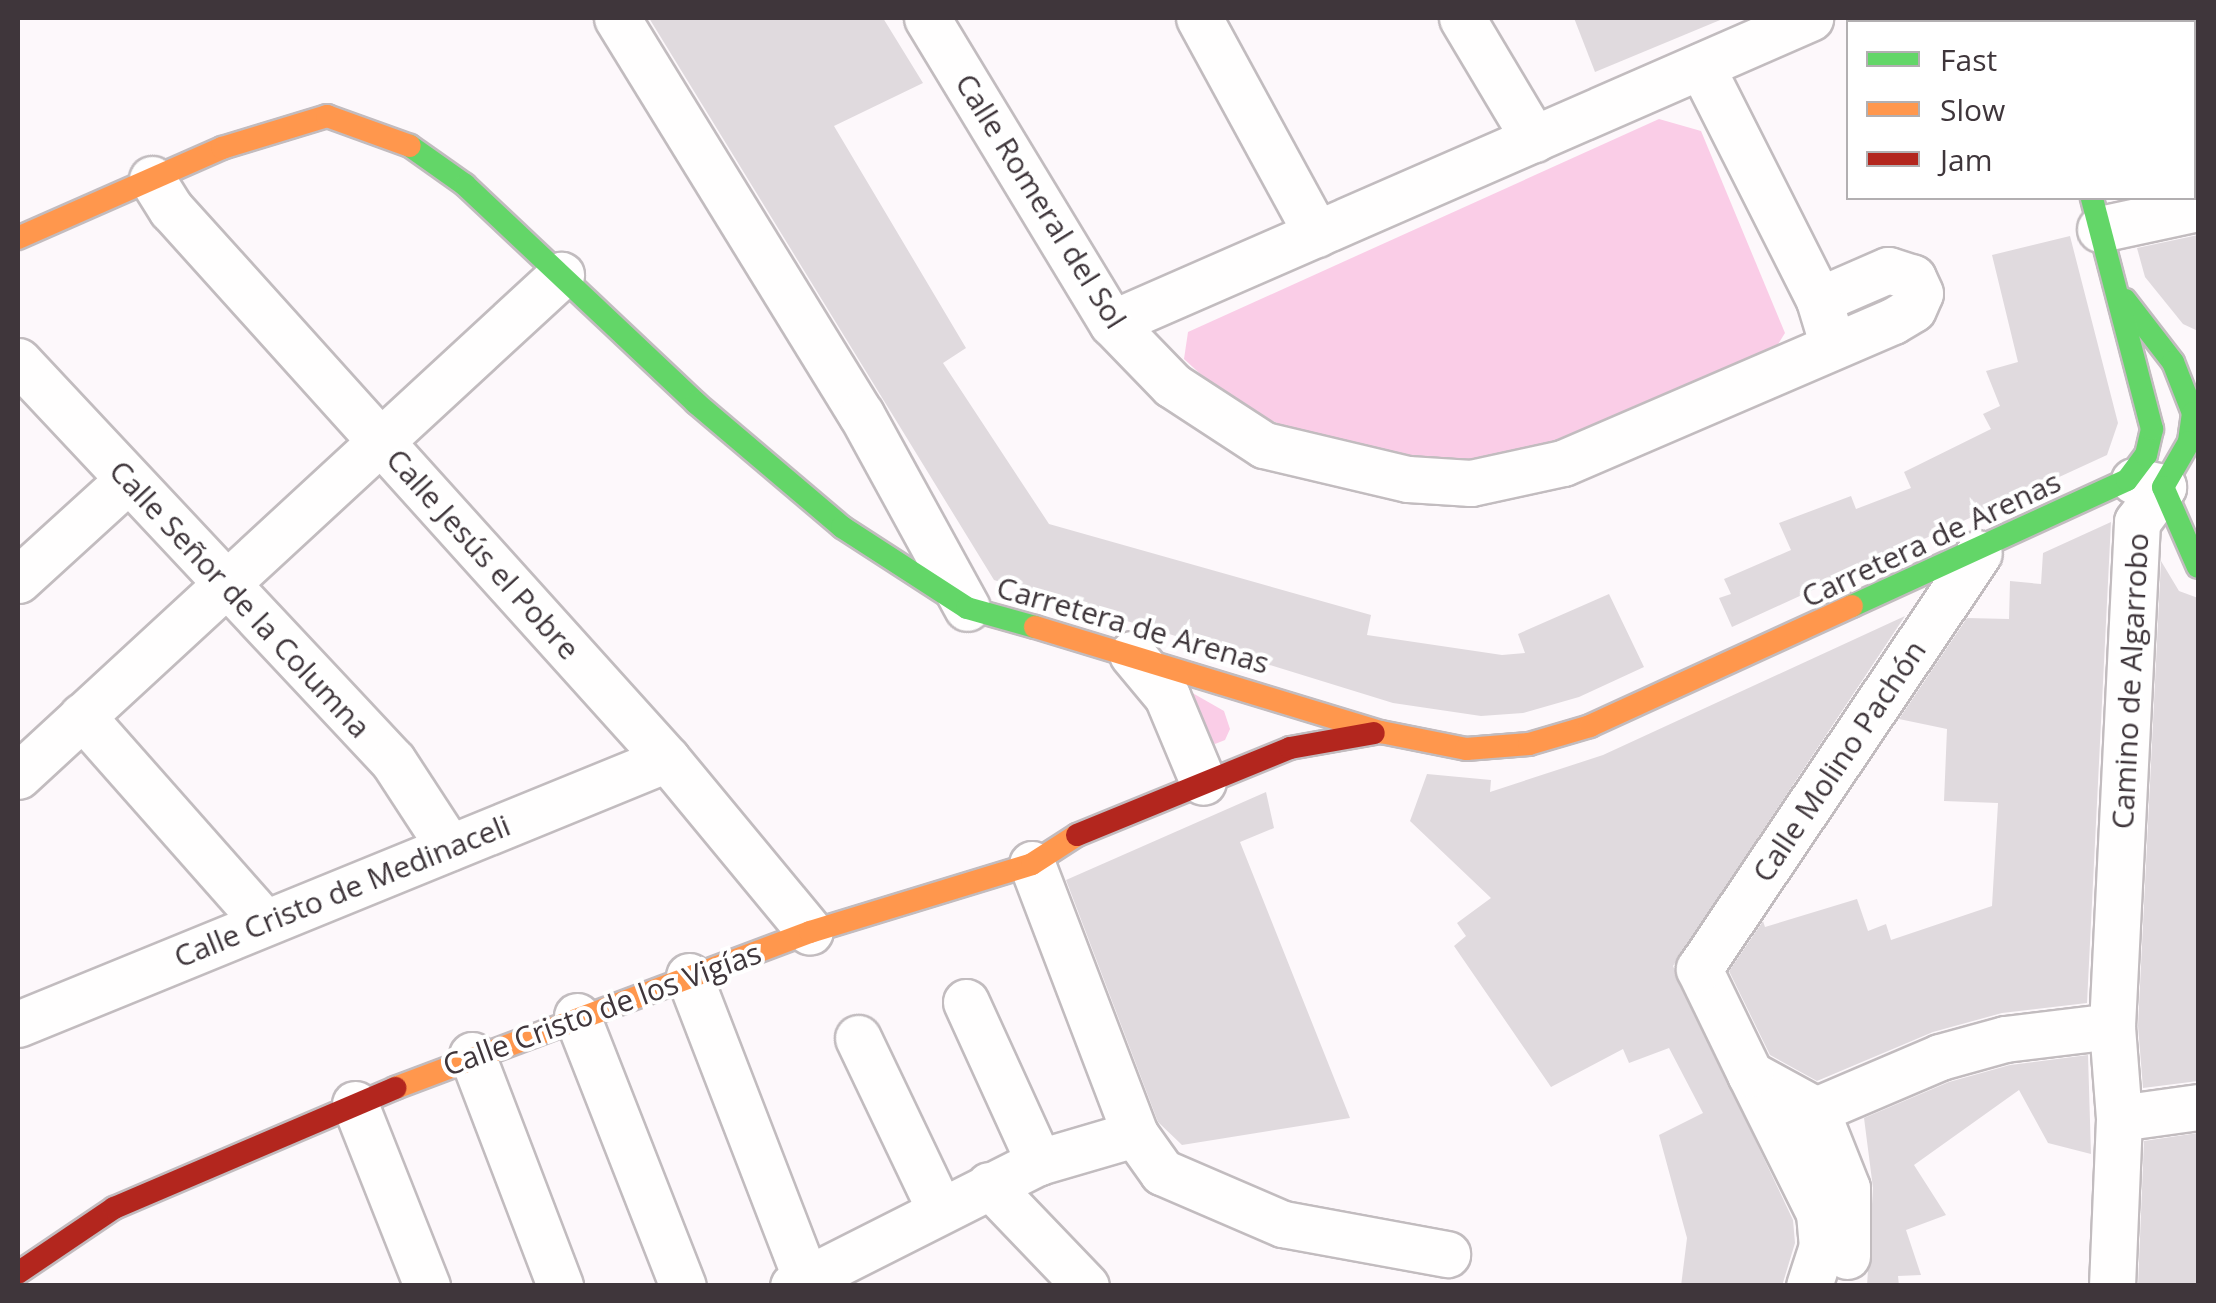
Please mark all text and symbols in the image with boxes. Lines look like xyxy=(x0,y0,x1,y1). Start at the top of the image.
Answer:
legend xyxy=(1846,20,2196,200)
text: Fast xyxy=(1940,39,1997,80)
street label: Calle Romeral del Sol xyxy=(948,67,1134,335)
text: Slow xyxy=(1940,89,2005,130)
text: Jam xyxy=(1940,139,1993,180)
street label: Calle Jesús el Pobre xyxy=(379,441,587,667)
street label: Calle Señor de la Columna xyxy=(102,453,378,745)
street label: Carretera de Arenas xyxy=(1796,463,2066,615)
street label: Camino de Algarrobo xyxy=(2104,532,2156,830)
street label: Carretera de Arenas xyxy=(993,569,1273,681)
street label: Calle Molino Pachón xyxy=(1745,633,1933,889)
street label: Calle Cristo de Medinaceli xyxy=(169,807,515,975)
street label: Calle Cristo de los Vigías xyxy=(438,935,766,1083)

